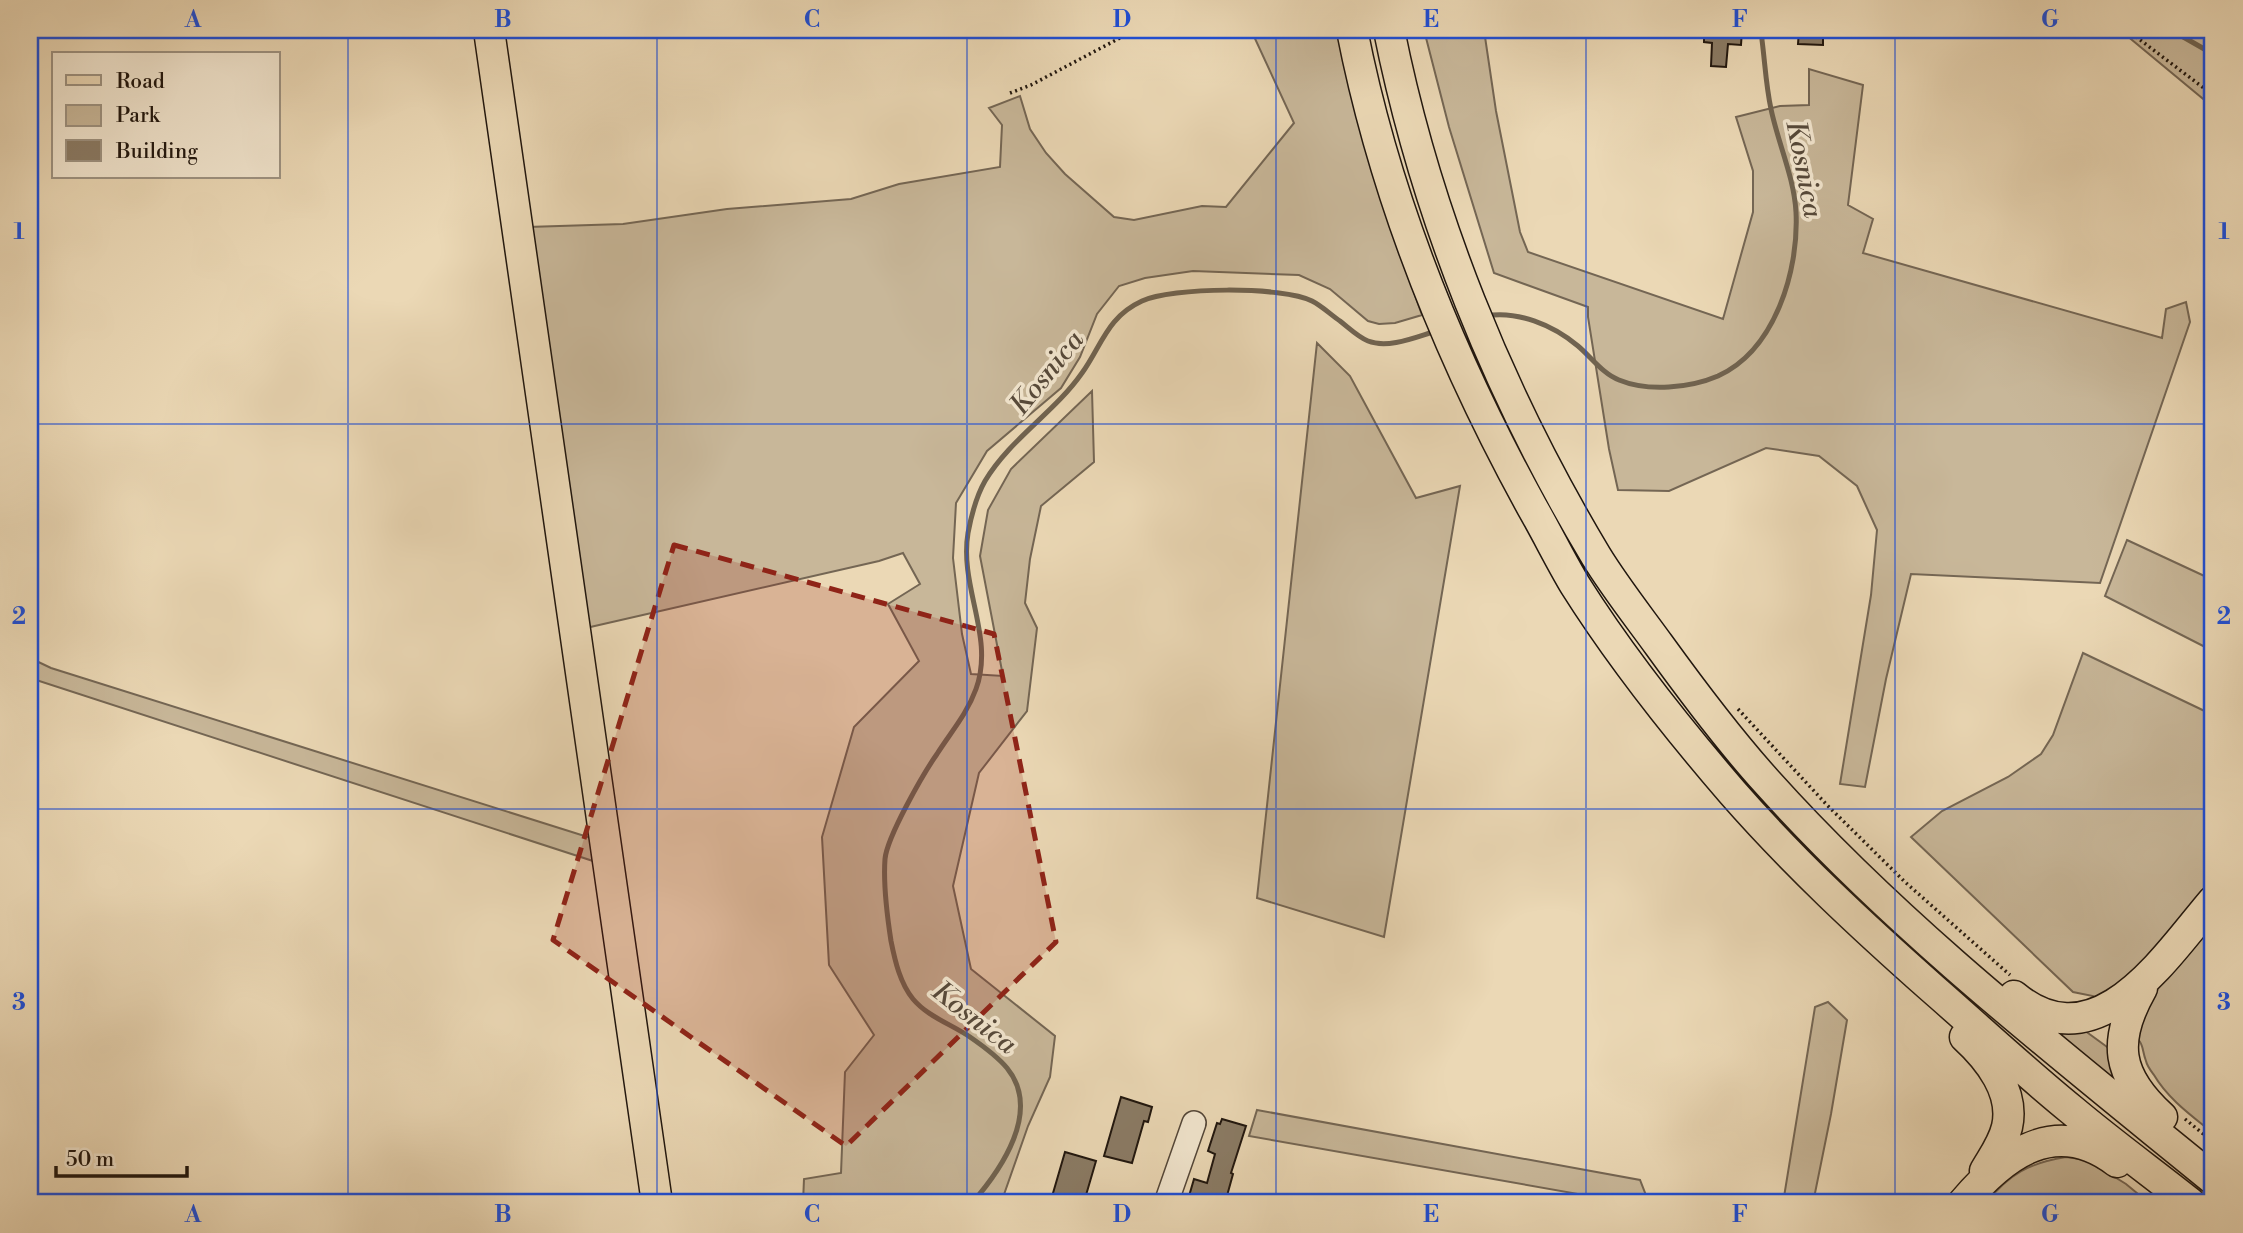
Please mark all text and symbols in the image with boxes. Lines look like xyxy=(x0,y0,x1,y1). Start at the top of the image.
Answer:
text: A xyxy=(184,6,202,34)
text: B xyxy=(494,6,512,34)
text: C xyxy=(804,6,820,34)
text: D xyxy=(1113,6,1131,34)
text: E xyxy=(1423,6,1439,34)
text: F xyxy=(1732,6,1748,34)
text: G xyxy=(2041,6,2059,34)
legend xyxy=(52,52,280,178)
text: Road xyxy=(116,69,165,95)
text: Park xyxy=(116,103,161,129)
water label: Kosnica xyxy=(1777,117,1831,221)
text: Building xyxy=(115,139,198,165)
text: 1 xyxy=(13,218,25,246)
text: 1 xyxy=(2218,218,2230,246)
water label: Kosnica xyxy=(1002,323,1092,422)
text: 2 xyxy=(12,603,26,631)
text: 2 xyxy=(2217,603,2231,631)
water label: Kosnica xyxy=(924,974,1024,1062)
text: 3 xyxy=(12,989,26,1017)
text: 3 xyxy=(2217,989,2231,1017)
scale bar xyxy=(56,1135,187,1179)
text: 50 m xyxy=(66,1147,114,1173)
text: A xyxy=(184,1201,202,1229)
text: B xyxy=(494,1201,512,1229)
text: C xyxy=(804,1201,820,1229)
text: D xyxy=(1113,1201,1131,1229)
text: E xyxy=(1423,1201,1439,1229)
text: F xyxy=(1732,1201,1748,1229)
text: G xyxy=(2041,1201,2059,1229)

